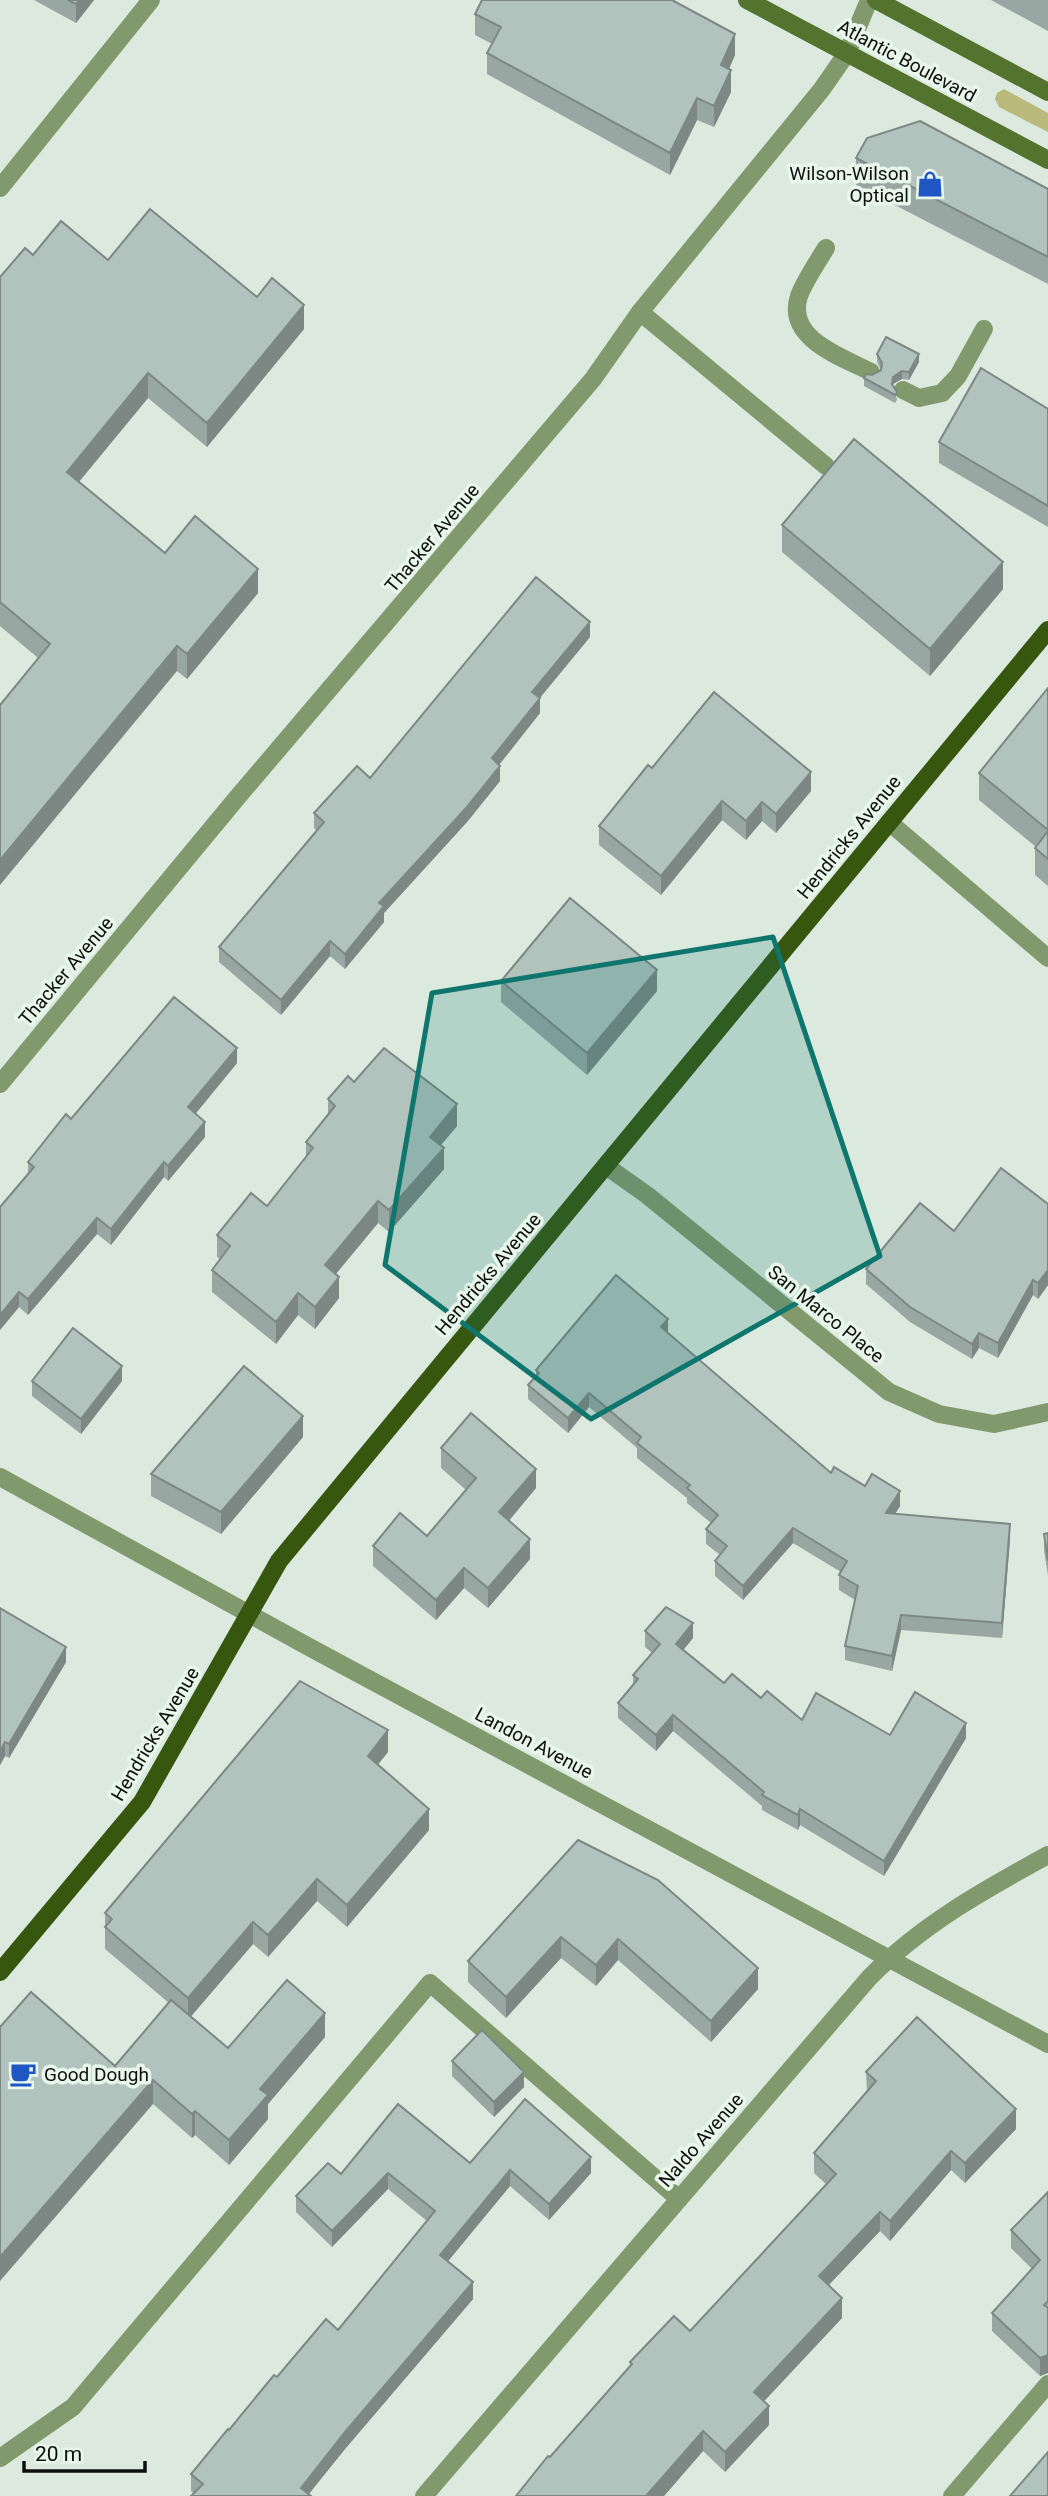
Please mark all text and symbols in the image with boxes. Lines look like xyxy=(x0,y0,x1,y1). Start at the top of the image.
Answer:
street label: Atlantic Boulevard xyxy=(834,15,980,107)
place label: Wilson-Wilson Optical xyxy=(789,162,909,207)
shop icon: Wilson-Wilson Optical xyxy=(915,169,945,199)
street label: Thacker Avenue xyxy=(380,479,484,597)
street label: Hendricks Avenue xyxy=(792,771,906,903)
street label: Thacker Avenue xyxy=(14,912,118,1030)
street label: Hendricks Avenue xyxy=(430,1208,546,1340)
street label: San Marco Place xyxy=(763,1260,889,1368)
street label: Hendricks Avenue xyxy=(106,1663,204,1805)
street label: Landon Avenue xyxy=(471,1702,597,1784)
cafe icon: Good Dough xyxy=(8,2059,38,2089)
place label: Good Dough xyxy=(44,2063,149,2086)
street label: Naldo Avenue xyxy=(654,2088,748,2192)
scale bar xyxy=(24,2430,145,2474)
text: 20 m xyxy=(35,2442,82,2466)

